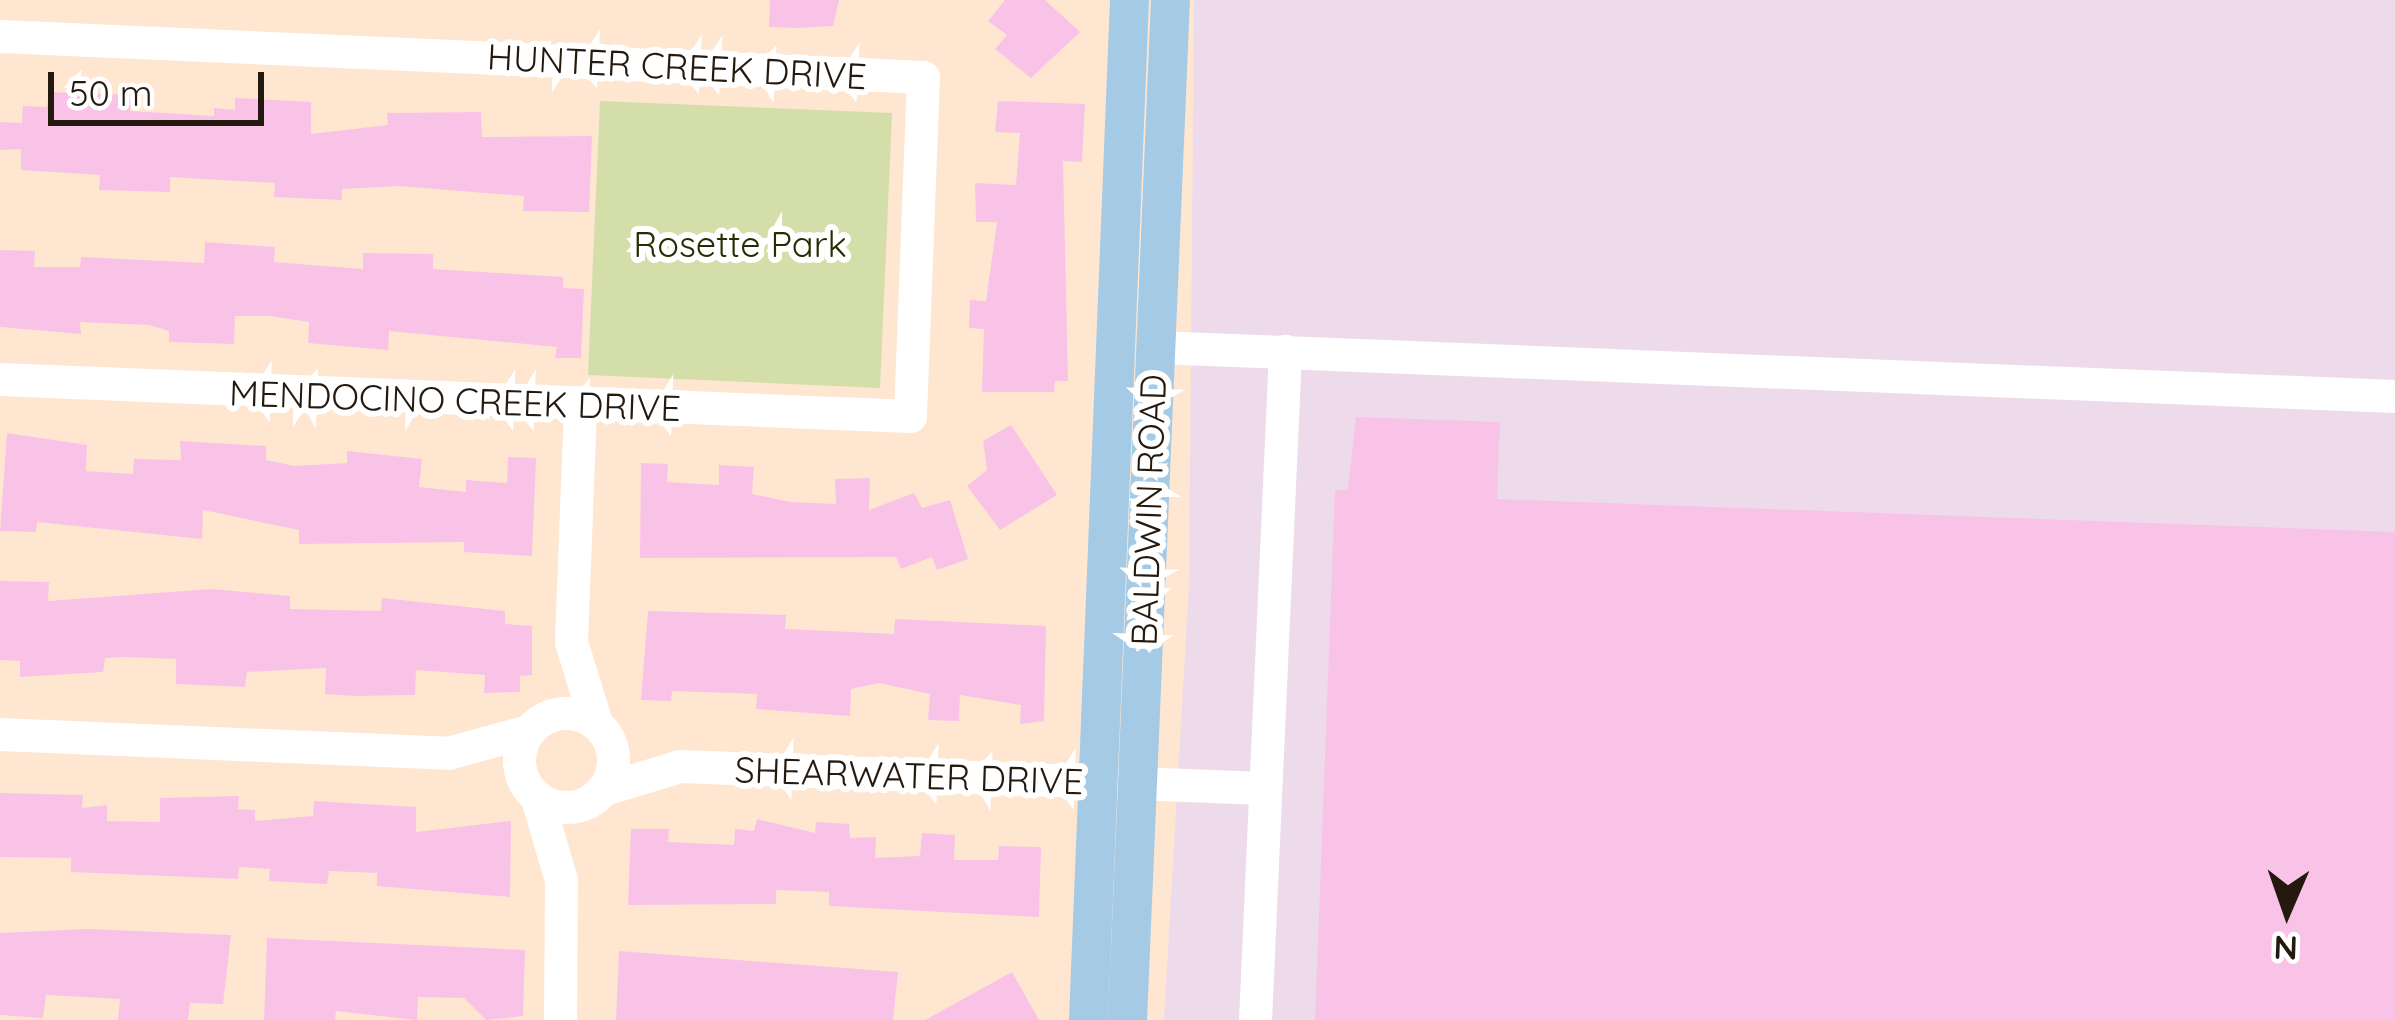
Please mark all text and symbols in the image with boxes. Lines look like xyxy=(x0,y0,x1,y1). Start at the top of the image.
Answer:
street label: HUNTER CREEK DRIVE xyxy=(486,34,868,98)
scale bar xyxy=(54,48,270,122)
text: 50 m xyxy=(69,70,153,115)
park label: Rosette Park xyxy=(633,222,847,266)
street label: MENDOCINO CREEK DRIVE xyxy=(228,371,682,429)
street label: BALDWIN ROAD xyxy=(1122,373,1174,647)
street label: SHEARWATER DRIVE xyxy=(734,747,1084,803)
north arrow xyxy=(2227,852,2347,972)
text: N xyxy=(2273,928,2299,969)

